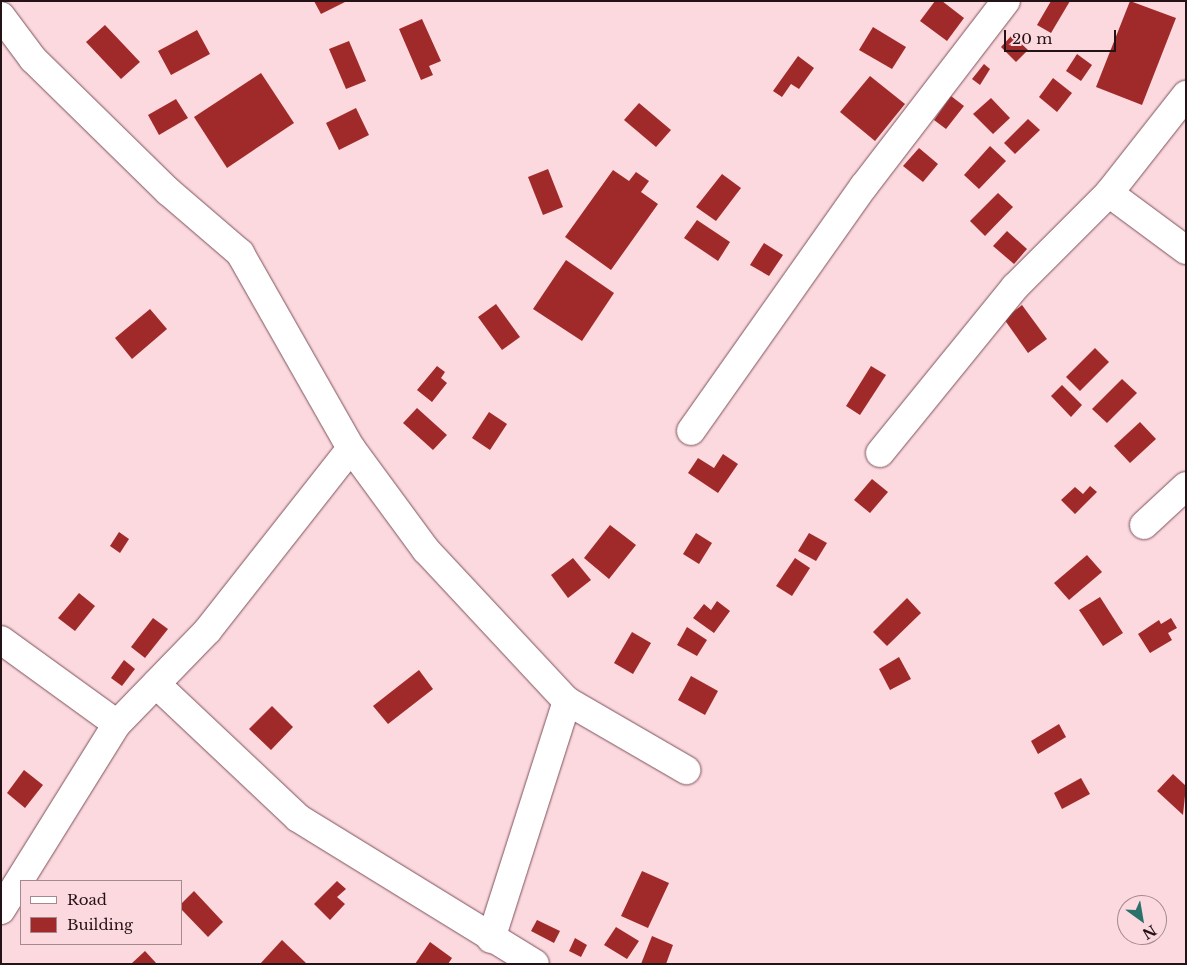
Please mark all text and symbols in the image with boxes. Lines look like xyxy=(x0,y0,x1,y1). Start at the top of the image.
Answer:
scale bar xyxy=(1007,20,1120,52)
text: 20 m xyxy=(1012,29,1052,48)
legend xyxy=(20,880,182,945)
text: Road xyxy=(67,890,107,909)
north arrow xyxy=(1117,895,1167,945)
text: Building xyxy=(67,915,133,934)
text: N xyxy=(1139,921,1160,943)

